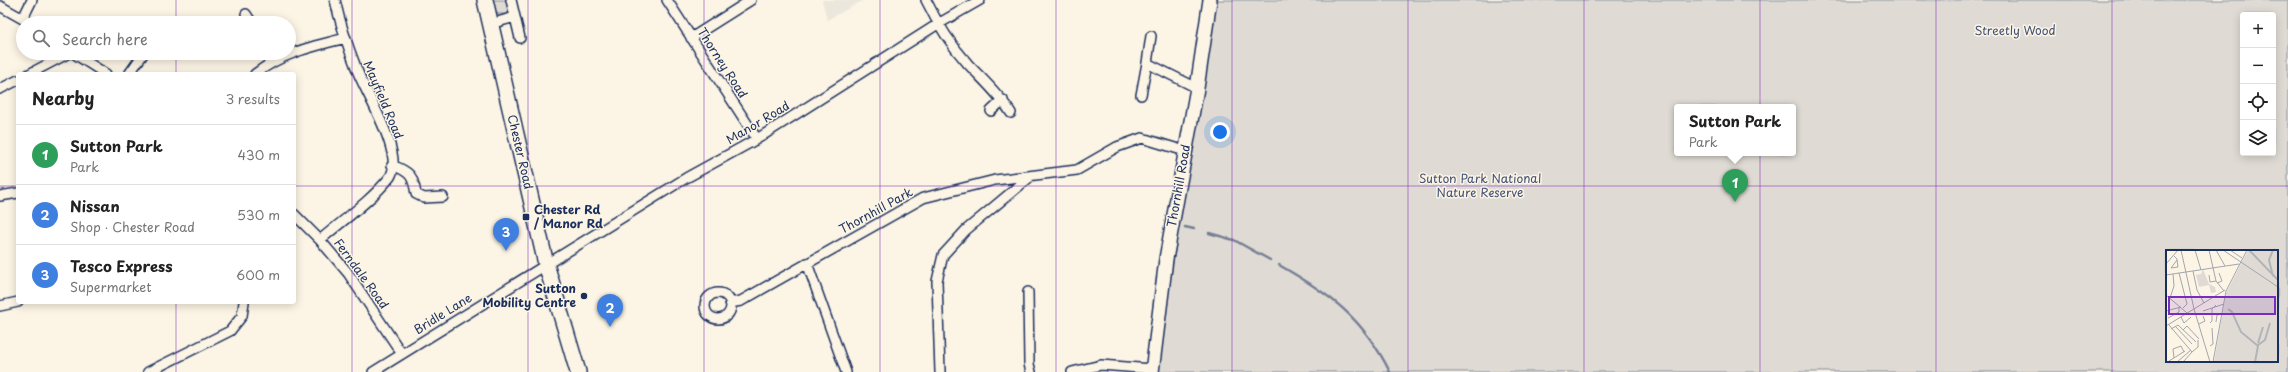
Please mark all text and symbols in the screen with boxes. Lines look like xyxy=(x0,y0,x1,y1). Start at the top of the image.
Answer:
map controls xyxy=(2240,12,2276,156)
button: + xyxy=(2240,12,2276,48)
search box xyxy=(16,16,296,60)
park label: Streetly Wood xyxy=(1974,21,2056,39)
street label: Thorney Road xyxy=(693,24,752,101)
icon: search xyxy=(30,27,52,49)
text: Search here xyxy=(62,27,148,50)
button: − xyxy=(2240,48,2276,84)
street label: Mayfield Road xyxy=(359,58,408,141)
button: locate xyxy=(2240,84,2276,120)
text: Nearby xyxy=(32,85,94,111)
text: 3 results xyxy=(226,89,280,108)
street label: Manor Road xyxy=(722,96,793,148)
popup xyxy=(1674,104,1796,156)
text: Sutton Park xyxy=(1689,109,1781,132)
street label: Chester Road xyxy=(504,113,538,191)
button: layers xyxy=(2240,120,2276,156)
your location xyxy=(1210,122,1230,142)
text: Park xyxy=(1689,132,1718,151)
text: Sutton Park xyxy=(70,134,163,157)
street label: Thornhill Road xyxy=(1162,143,1194,229)
text: 1 xyxy=(42,145,48,164)
text: 430 m xyxy=(238,145,280,164)
text: Park xyxy=(70,157,99,176)
park label: Sutton Park National Nature Reserve xyxy=(1419,169,1541,201)
pin: 1 xyxy=(1722,169,1748,202)
street label: Thornhill Park xyxy=(835,182,916,238)
text: Nissan xyxy=(70,194,120,217)
place label: Chester Rd / Manor Rd xyxy=(533,200,603,232)
text: 2 xyxy=(40,205,50,224)
text: 530 m xyxy=(237,205,280,224)
marker: Chester Rd / Manor Rd xyxy=(521,212,531,222)
text: Shop · Chester Road xyxy=(70,217,195,236)
pin: 3 xyxy=(493,218,519,251)
street label: Ferndale Road xyxy=(330,234,394,312)
inset map xyxy=(2166,250,2278,362)
text: Tesco Express xyxy=(70,254,173,277)
text: 3 xyxy=(41,265,49,284)
text: 600 m xyxy=(236,265,280,284)
text: Supermarket xyxy=(70,277,152,296)
place label: Sutton Mobility Centre xyxy=(482,279,576,311)
street label: Bridle Lane xyxy=(410,288,475,338)
marker: Sutton Mobility Centre xyxy=(579,291,589,301)
pin: 2 xyxy=(597,294,623,327)

